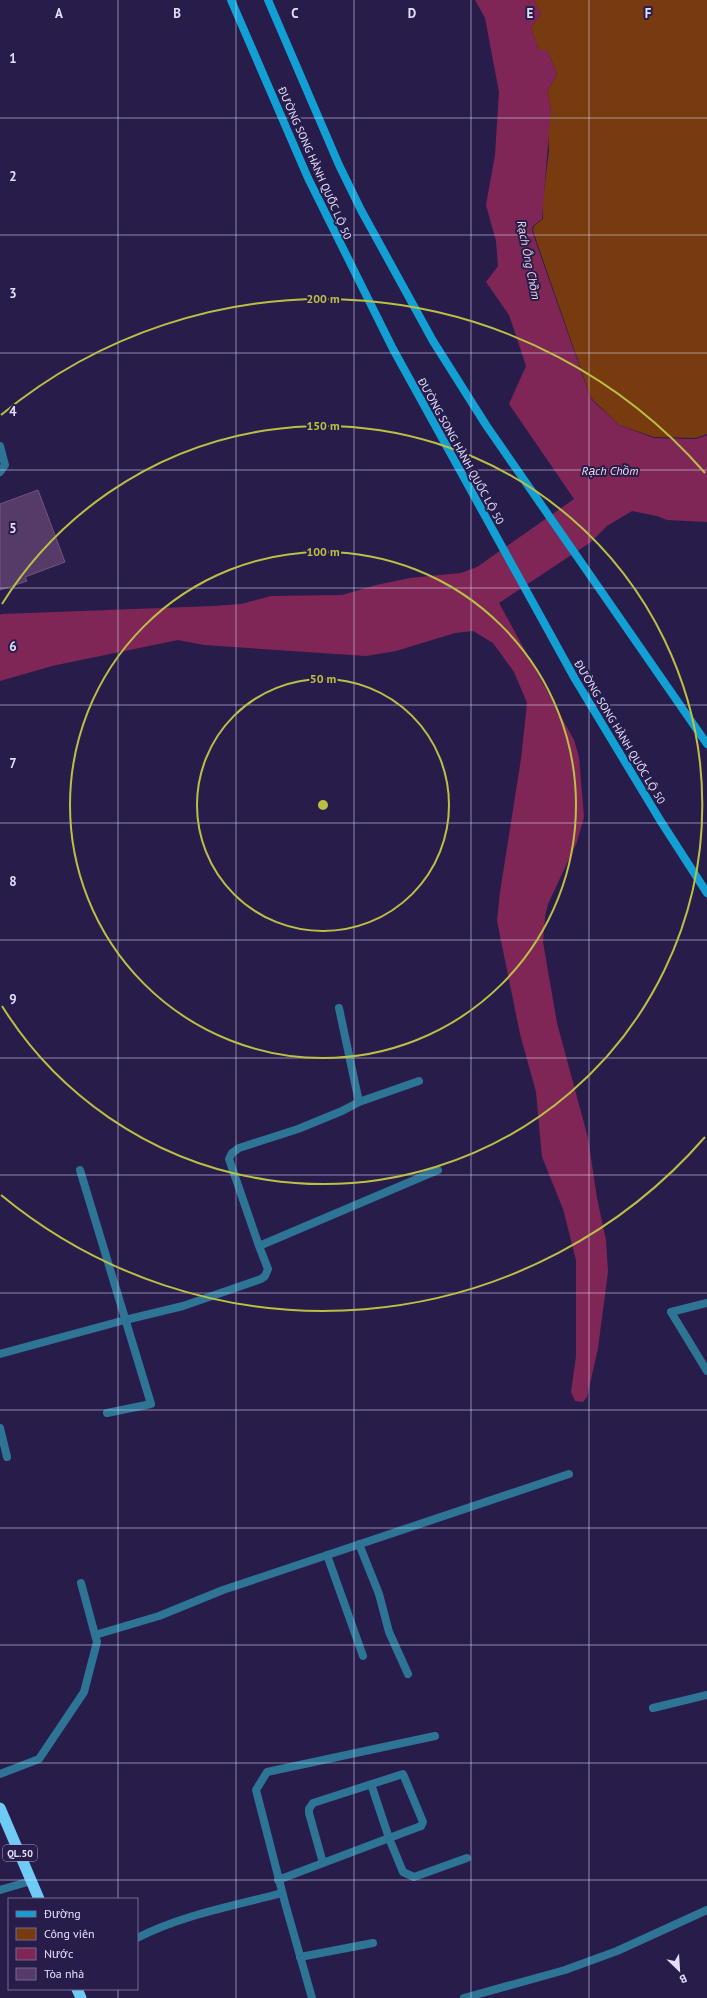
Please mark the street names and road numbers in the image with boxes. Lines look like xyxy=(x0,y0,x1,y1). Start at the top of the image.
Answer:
street label: ĐƯỜNG SONG HÀNH QUỐC LỘ 50 xyxy=(275,84,355,241)
street label: ĐƯỜNG SONG HÀNH QUỐC LỘ 50 xyxy=(414,374,507,527)
street label: ĐƯỜNG SONG HÀNH QUỐC LỘ 50 xyxy=(571,657,669,806)
road number: QL.50 xyxy=(3,1845,37,1861)

